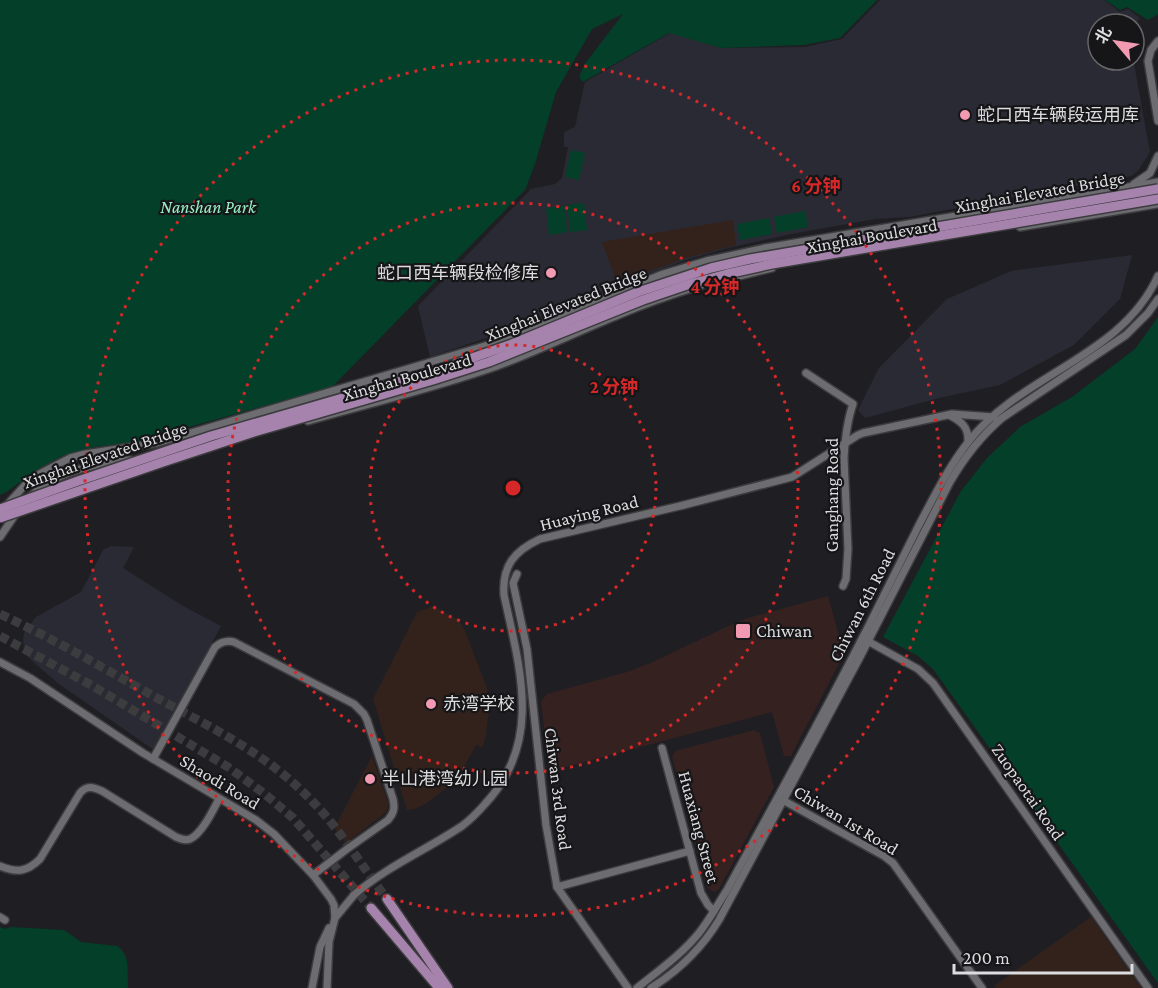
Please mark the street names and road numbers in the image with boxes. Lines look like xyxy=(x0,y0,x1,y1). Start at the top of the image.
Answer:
street label: Xinghai Elevated Bridge xyxy=(954,167,1126,217)
street label: Xinghai Boulevard xyxy=(805,215,939,257)
street label: Xinghai Elevated Bridge xyxy=(483,263,649,345)
street label: Xinghai Boulevard xyxy=(341,349,474,405)
street label: Xinghai Elevated Bridge xyxy=(21,418,190,492)
street label: Ganghang Road xyxy=(822,437,842,552)
street label: Huaying Road xyxy=(538,491,641,535)
street label: Chiwan 6th Road xyxy=(825,545,899,665)
street label: Chiwan 3rd Road xyxy=(541,727,576,852)
street label: Zuopaotai Road xyxy=(987,740,1069,845)
street label: Shaodi Road xyxy=(177,750,264,814)
street label: Huaxiang Street xyxy=(674,769,724,886)
street label: Chiwan 1st Road xyxy=(790,781,902,859)

